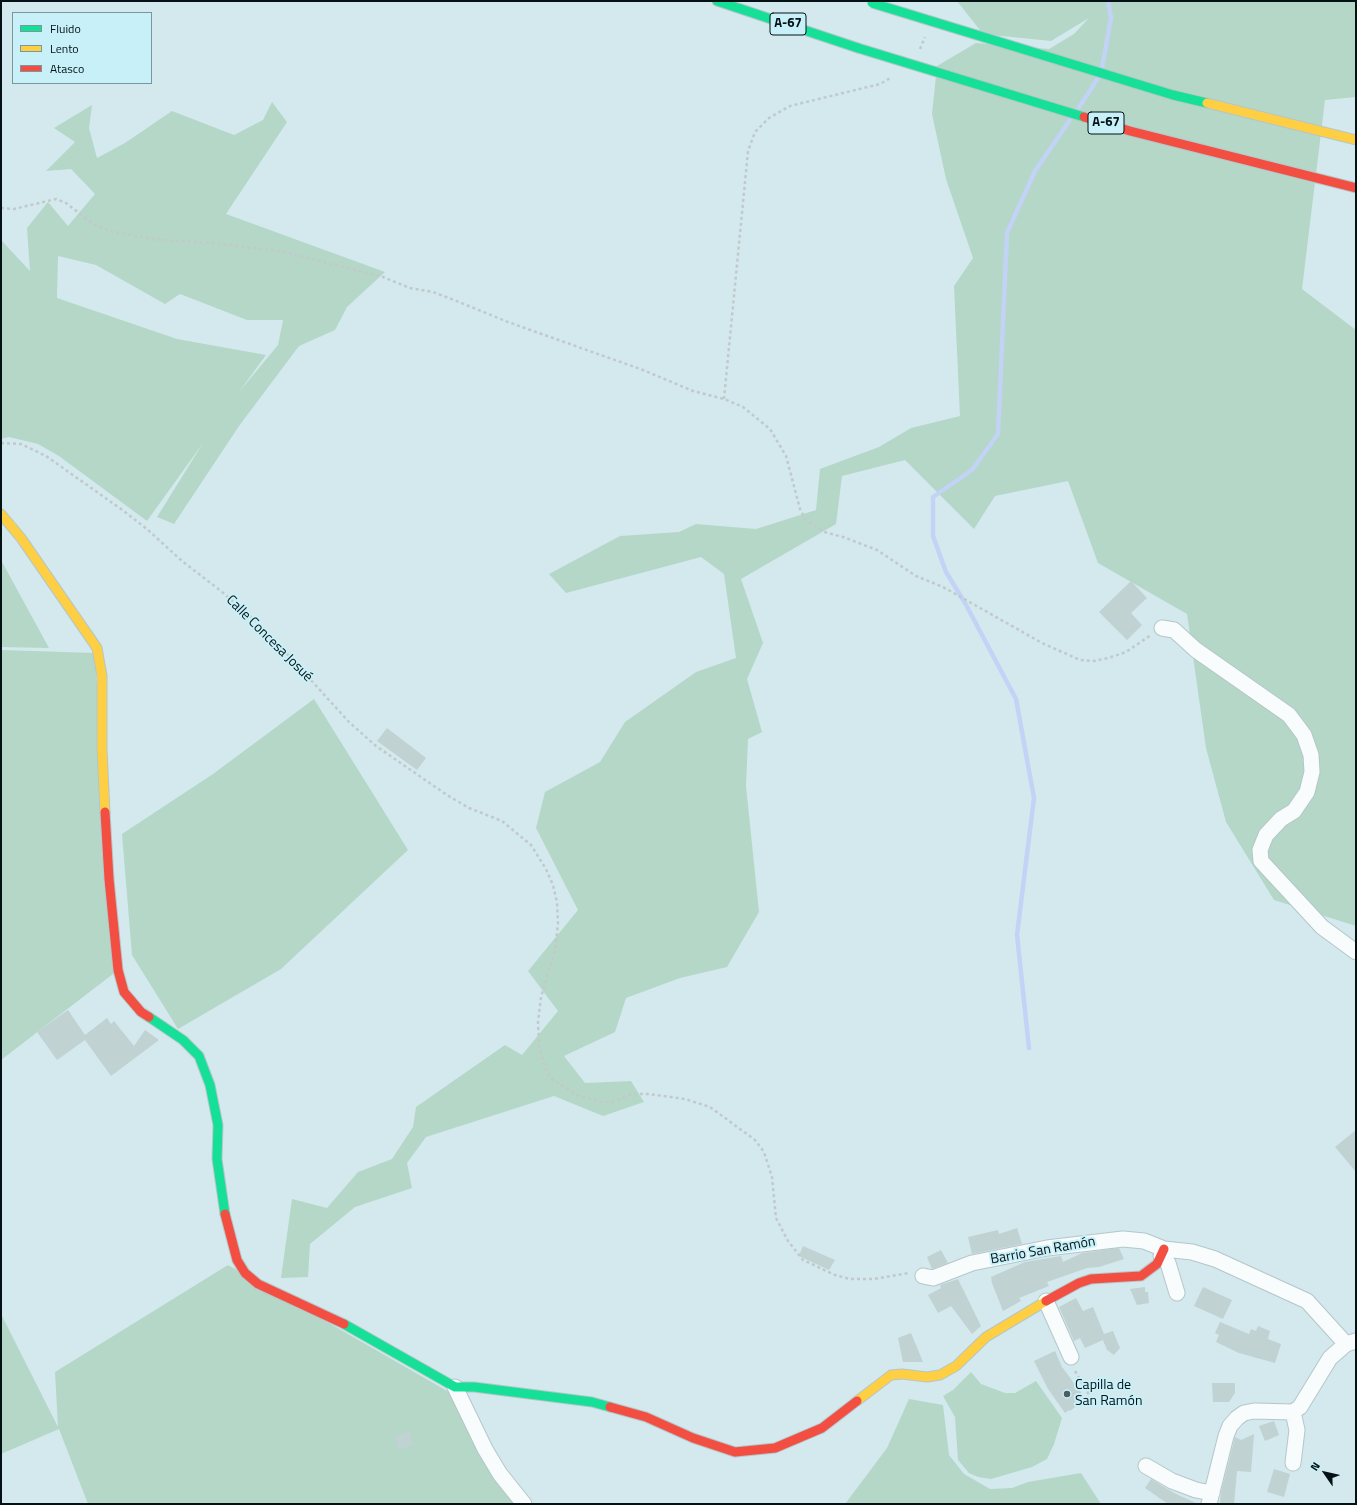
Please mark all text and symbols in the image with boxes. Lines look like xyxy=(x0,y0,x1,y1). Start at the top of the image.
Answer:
legend xyxy=(12,12,152,84)
road number: A-67 xyxy=(770,13,806,35)
text: Fluido xyxy=(50,19,81,38)
text: Lento xyxy=(50,39,79,58)
text: Atasco xyxy=(50,59,84,78)
road number: A-67 xyxy=(1088,112,1124,134)
street label: Calle Concesa Josué xyxy=(222,592,316,686)
street label: Barrio San Ramón xyxy=(989,1233,1097,1269)
place label: Capilla de San Ramón xyxy=(1075,1378,1142,1410)
marker: Capilla de San Ramón xyxy=(1062,1389,1072,1399)
north arrow xyxy=(1305,1453,1345,1493)
text: N xyxy=(1306,1459,1324,1474)

